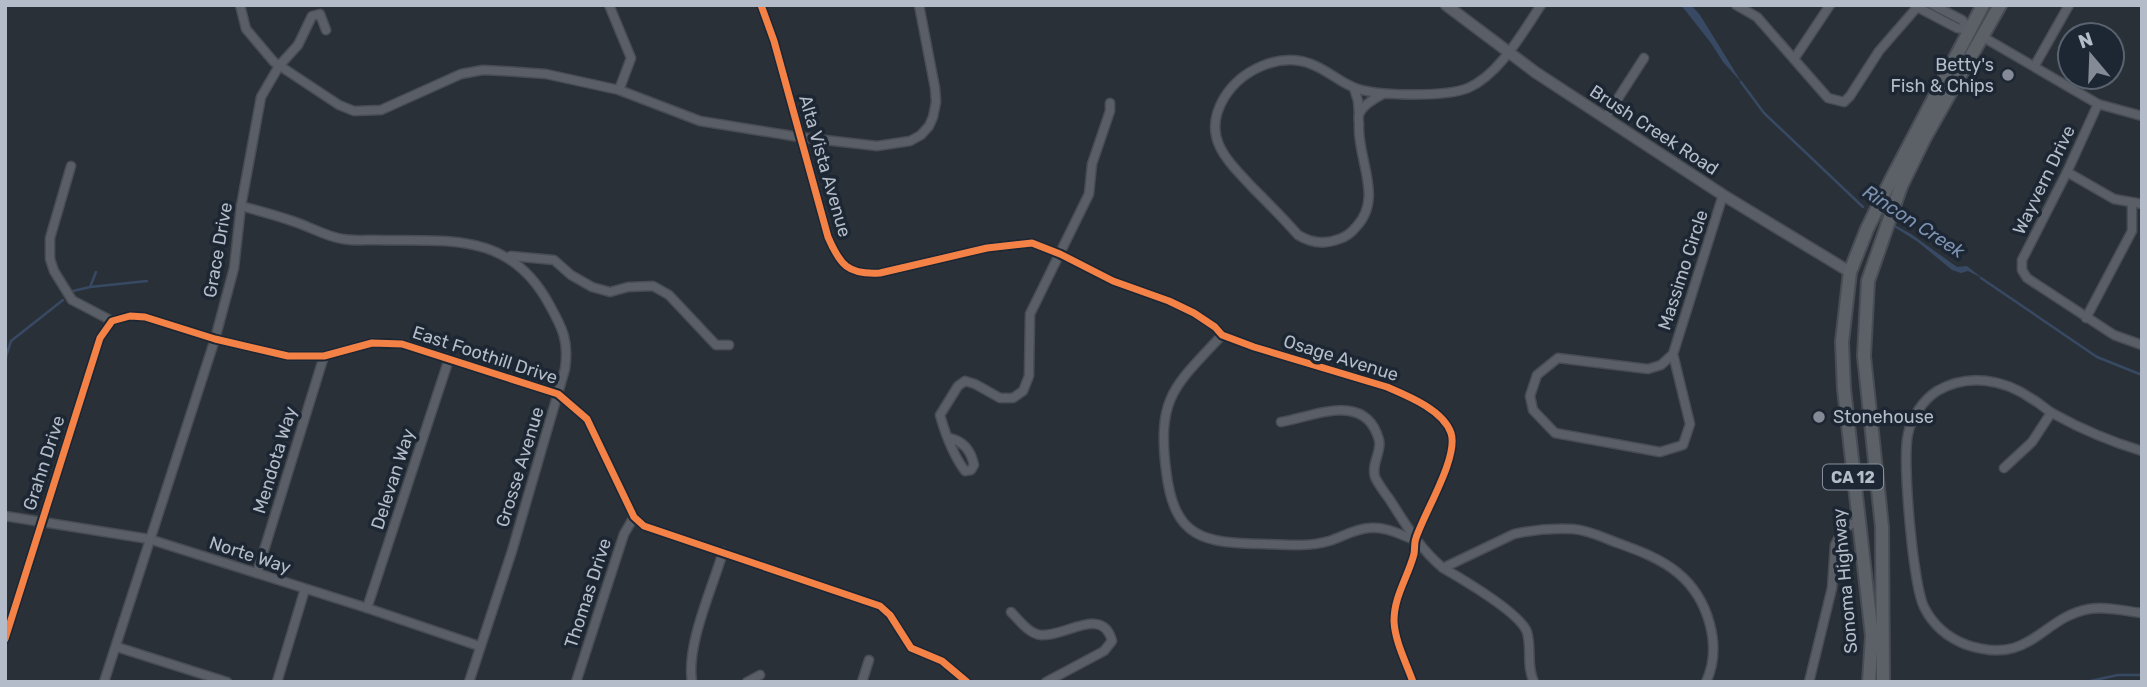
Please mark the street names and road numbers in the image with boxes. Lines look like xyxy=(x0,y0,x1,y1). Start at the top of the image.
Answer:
street label: Brush Creek Road xyxy=(1585,80,1723,180)
street label: Alta Vista Avenue xyxy=(794,93,856,239)
street label: Wayvern Drive xyxy=(2008,122,2080,238)
street label: Grace Drive xyxy=(199,201,237,299)
street label: Massimo Circle xyxy=(1653,207,1713,333)
street label: East Foothill Drive xyxy=(410,321,560,389)
street label: Osage Avenue xyxy=(1281,330,1401,386)
street label: Mendota Way xyxy=(248,404,302,516)
street label: Grosse Avenue xyxy=(491,404,549,530)
street label: Grahn Drive xyxy=(18,413,70,513)
street label: Delevan Way xyxy=(366,426,420,532)
road number: CA 12 xyxy=(1823,464,1883,490)
street label: Sonoma Highway xyxy=(1828,507,1862,655)
street label: Norte Way xyxy=(206,531,294,579)
street label: Thomas Drive xyxy=(560,535,616,651)

